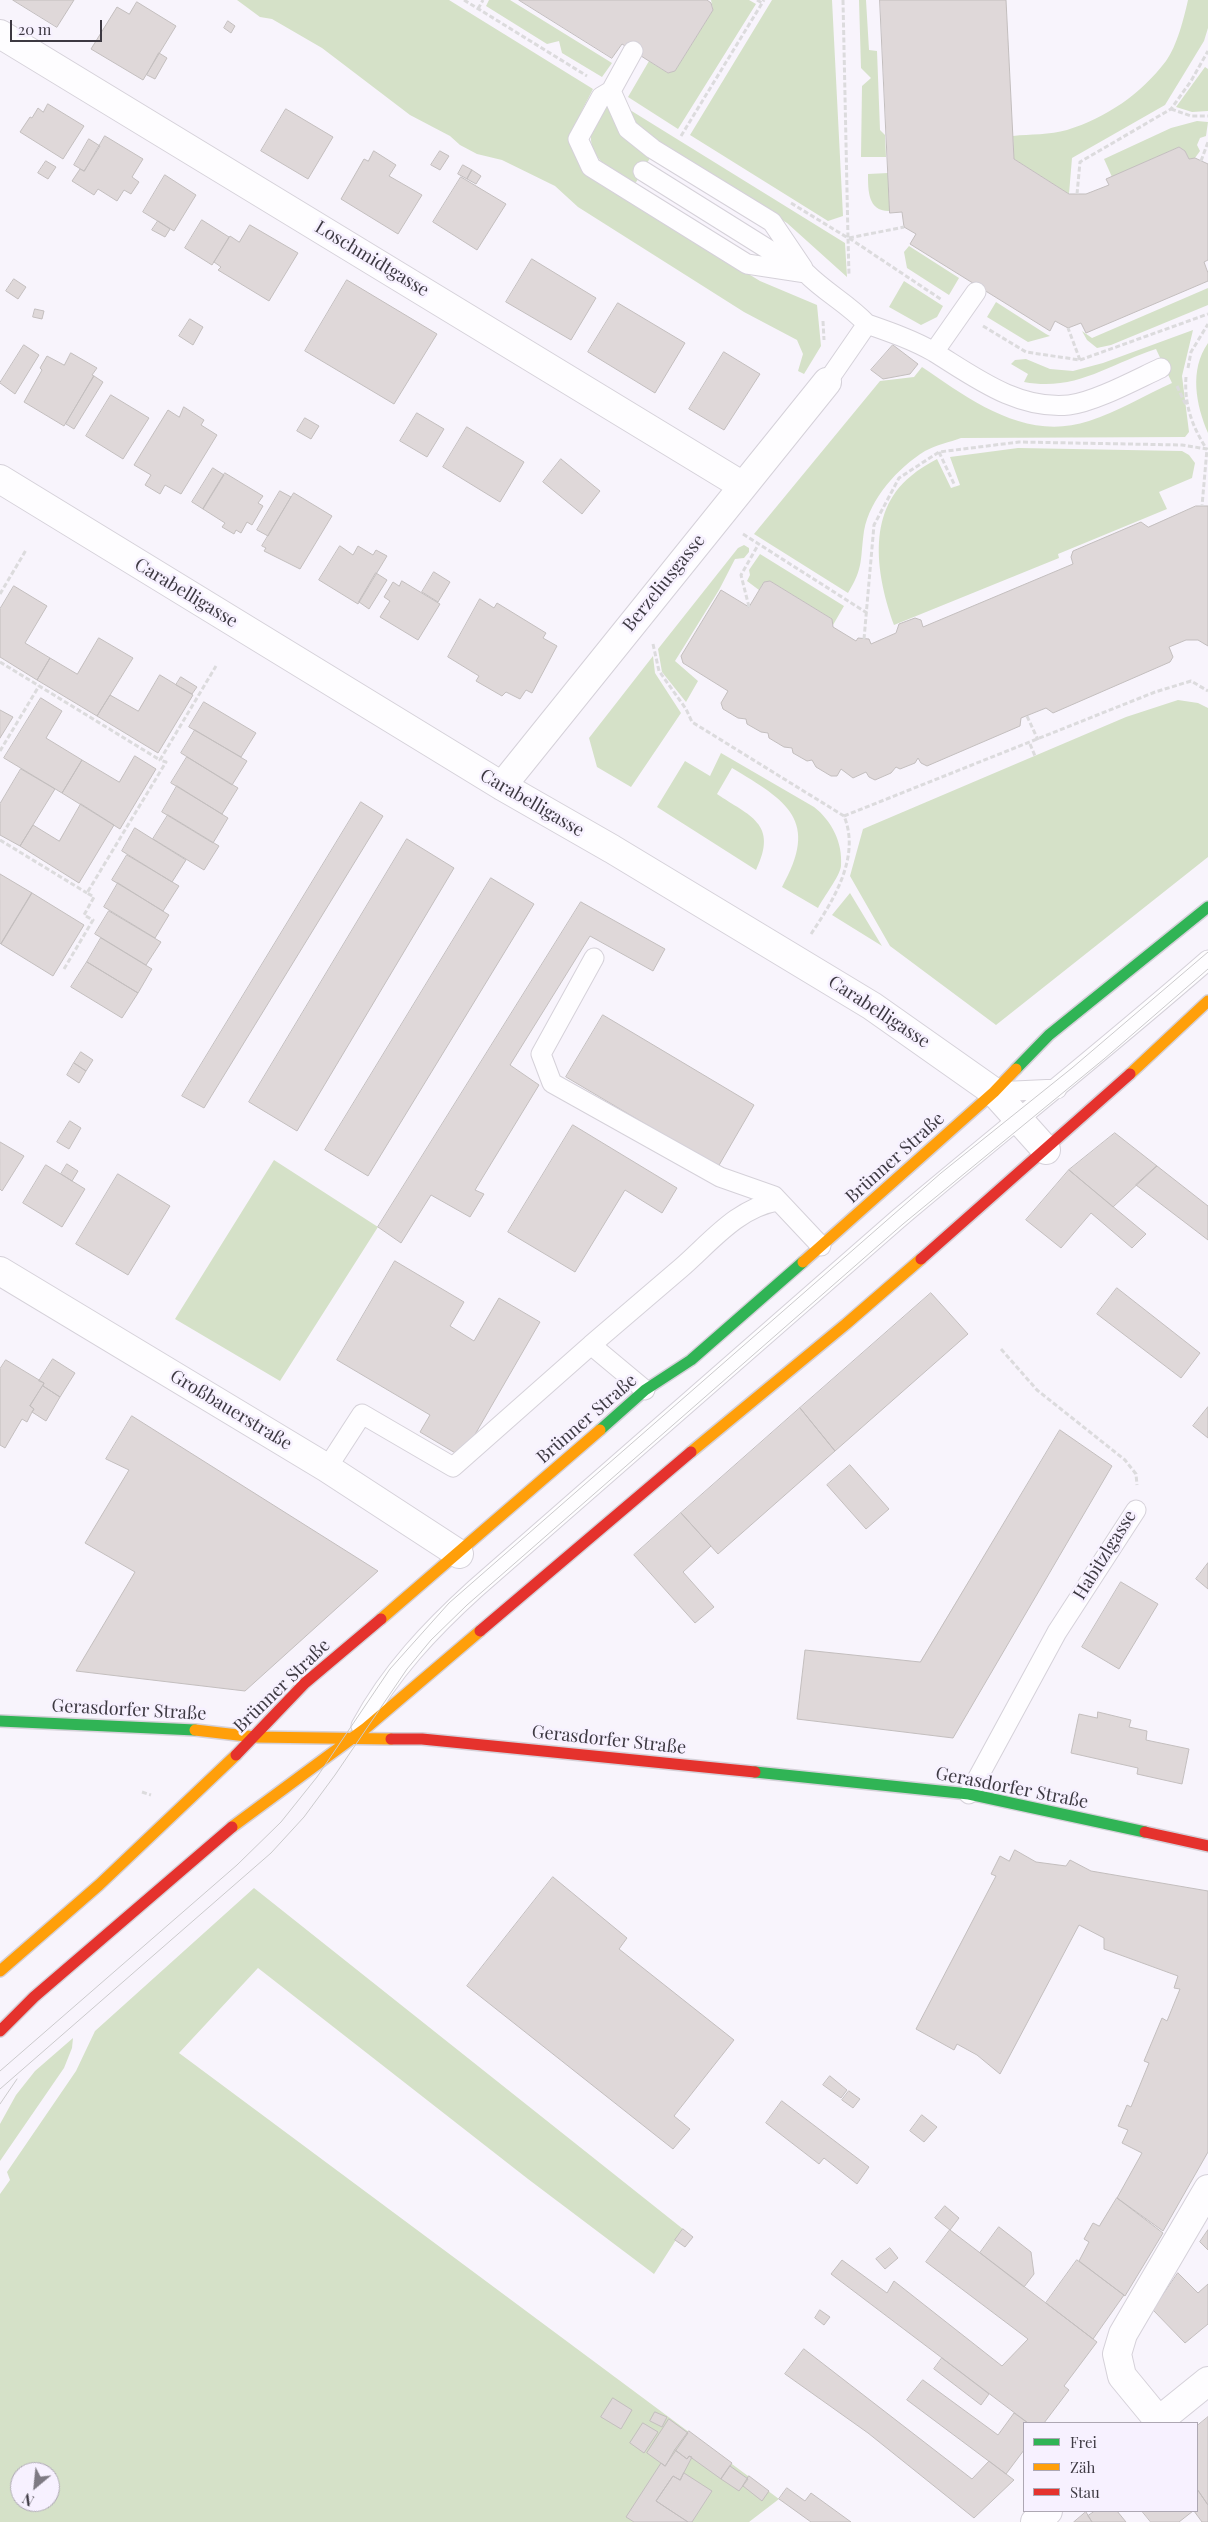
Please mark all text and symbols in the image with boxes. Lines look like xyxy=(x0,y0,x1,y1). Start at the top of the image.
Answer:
scale bar xyxy=(12,10,105,42)
text: 20 m xyxy=(18,19,51,39)
street label: Loschmidtgasse xyxy=(311,217,433,301)
street label: Berzeliusgasse xyxy=(618,530,710,636)
street label: Carabelligasse xyxy=(130,554,242,632)
street label: Carabelligasse xyxy=(476,764,588,842)
street label: Carabelligasse xyxy=(824,971,934,1053)
street label: Brünner Straße xyxy=(841,1108,949,1208)
street label: Großbauerstraße xyxy=(166,1365,296,1455)
street label: Brünner Straße xyxy=(533,1370,641,1468)
street label: Habitzlgasse xyxy=(1069,1506,1141,1604)
street label: Brünner Straße xyxy=(229,1635,335,1737)
street label: Gerasdorfer Straße xyxy=(51,1695,207,1725)
street label: Gerasdorfer Straße xyxy=(531,1721,687,1759)
street label: Gerasdorfer Straße xyxy=(934,1763,1090,1813)
legend xyxy=(1023,2422,1198,2512)
text: Frei xyxy=(1070,2432,1097,2452)
text: Zäh xyxy=(1070,2457,1095,2477)
north arrow xyxy=(10,2462,60,2512)
text: Stau xyxy=(1070,2482,1100,2502)
text: N xyxy=(19,2489,37,2511)

